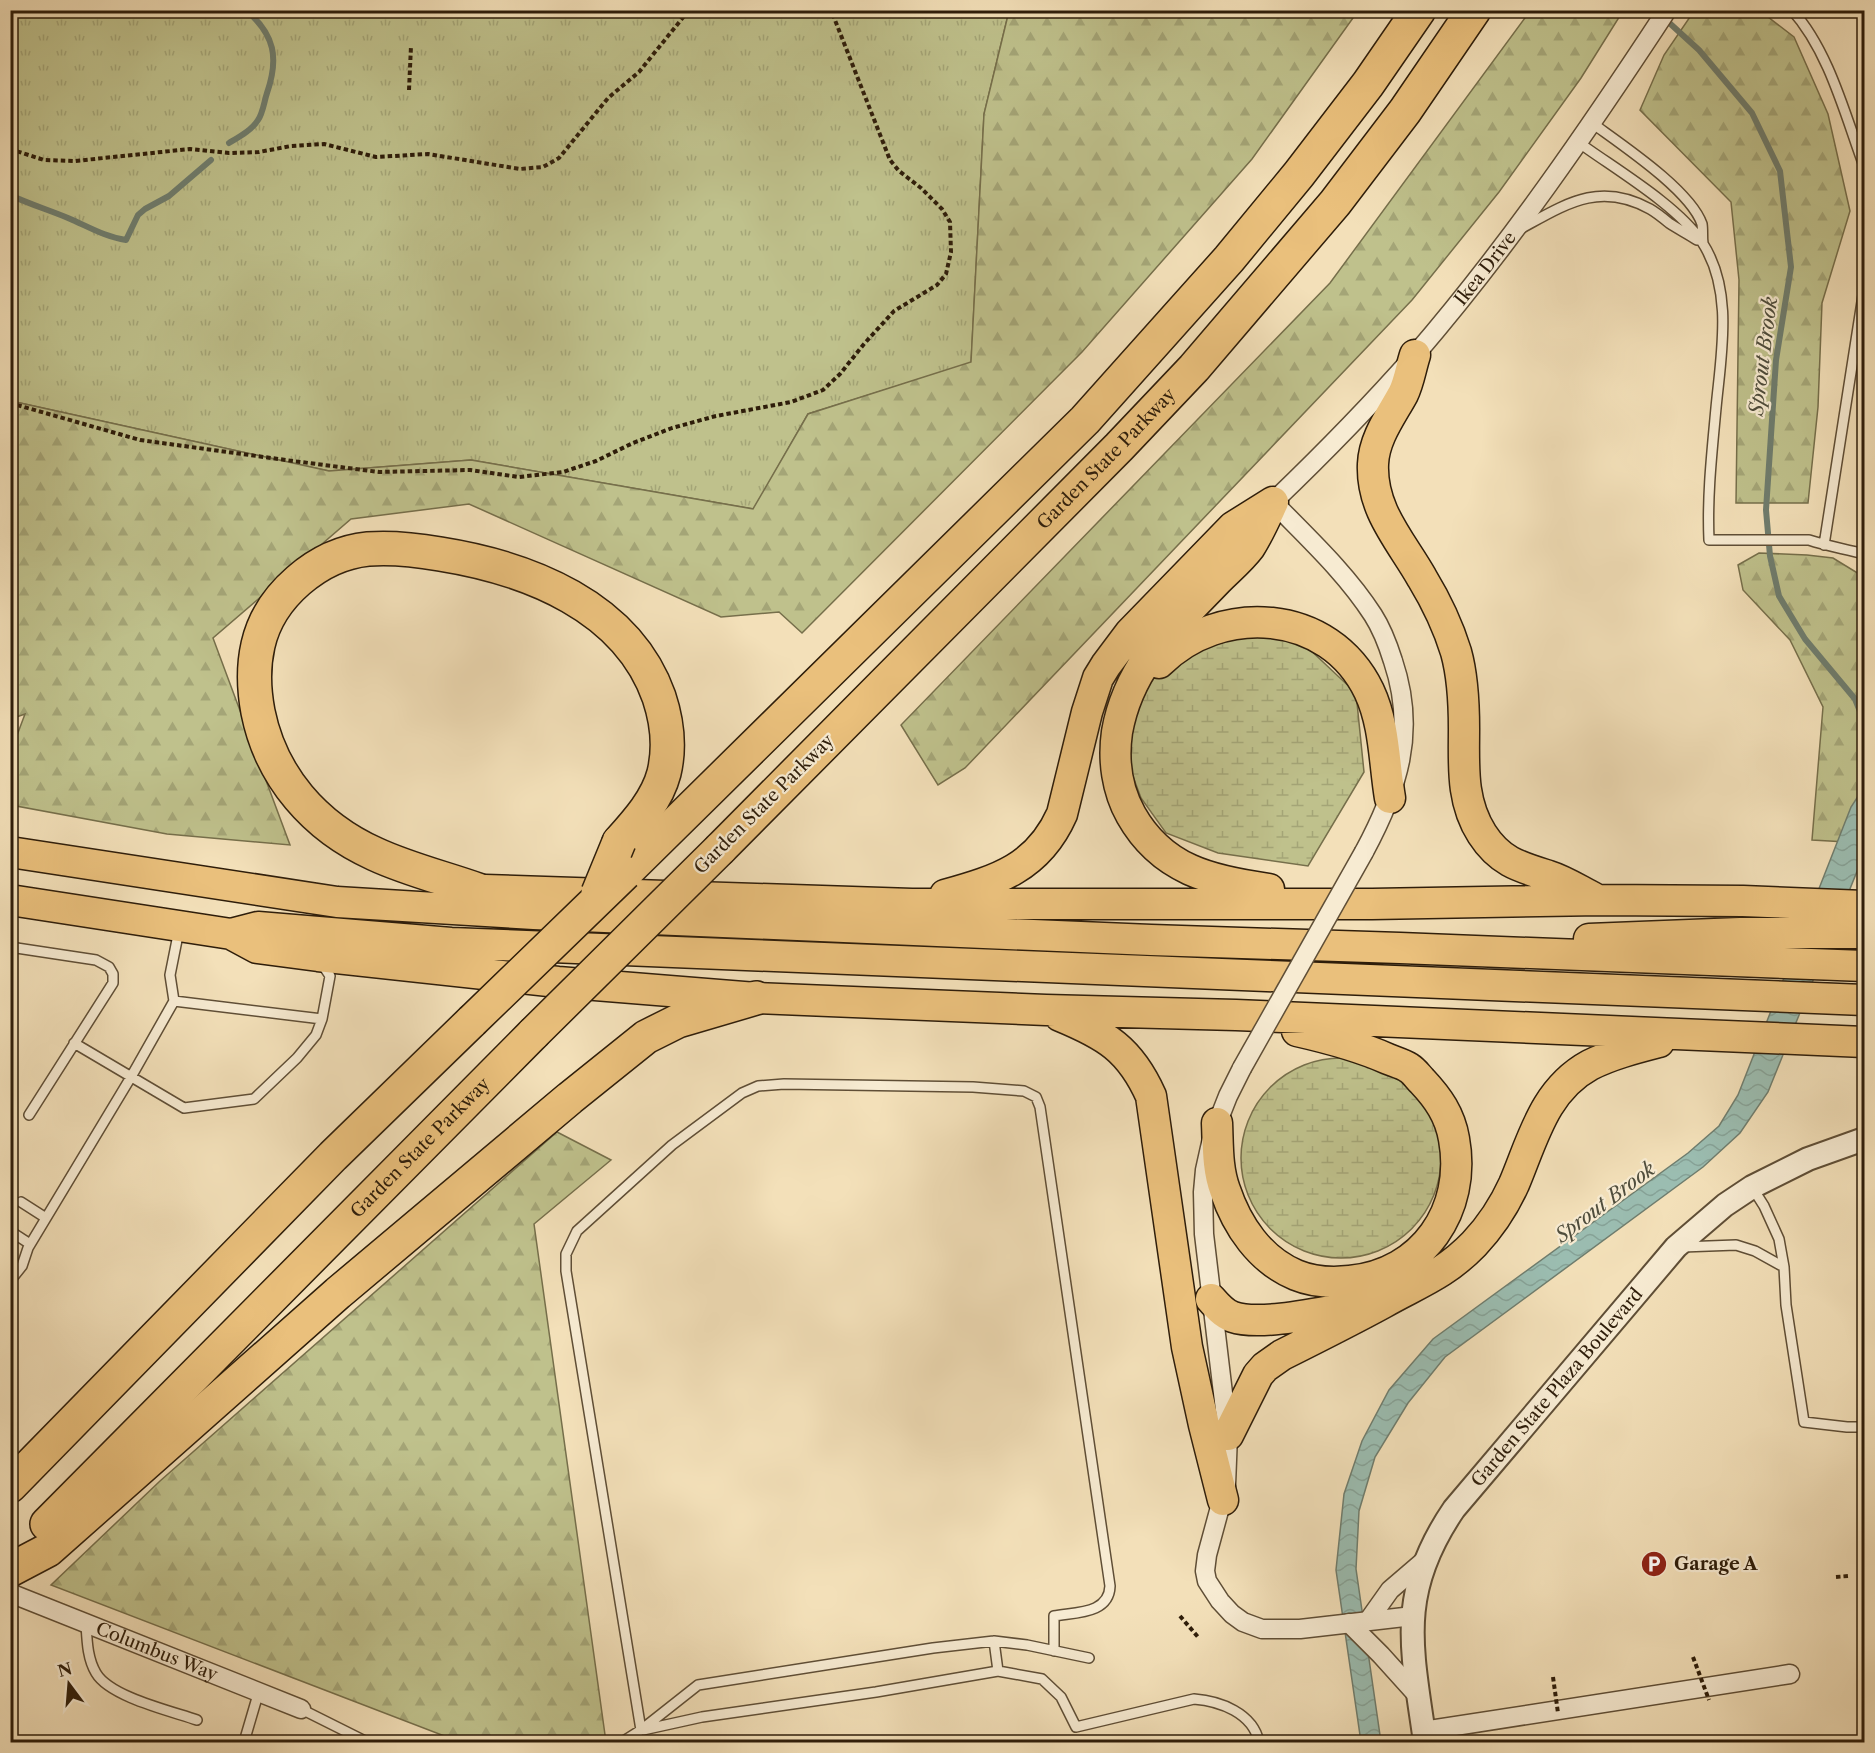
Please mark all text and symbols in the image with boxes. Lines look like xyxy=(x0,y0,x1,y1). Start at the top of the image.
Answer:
street label: Ikea Drive xyxy=(1450,227,1521,310)
water label: Sprout Brook xyxy=(1744,295,1782,418)
street label: Garden State Parkway xyxy=(1032,383,1181,534)
street label: Garden State Parkway xyxy=(690,729,839,878)
street label: Garden State Parkway xyxy=(346,1072,495,1222)
water label: Sprout Brook xyxy=(1549,1156,1660,1248)
street label: Garden State Plaza Boulevard xyxy=(1467,1284,1647,1491)
parking icon: Garage A xyxy=(1639,1549,1669,1579)
place label: Garage A xyxy=(1674,1553,1759,1575)
street label: Columbus Way xyxy=(93,1617,222,1686)
north arrow xyxy=(39,1654,99,1714)
text: N xyxy=(55,1658,74,1681)

